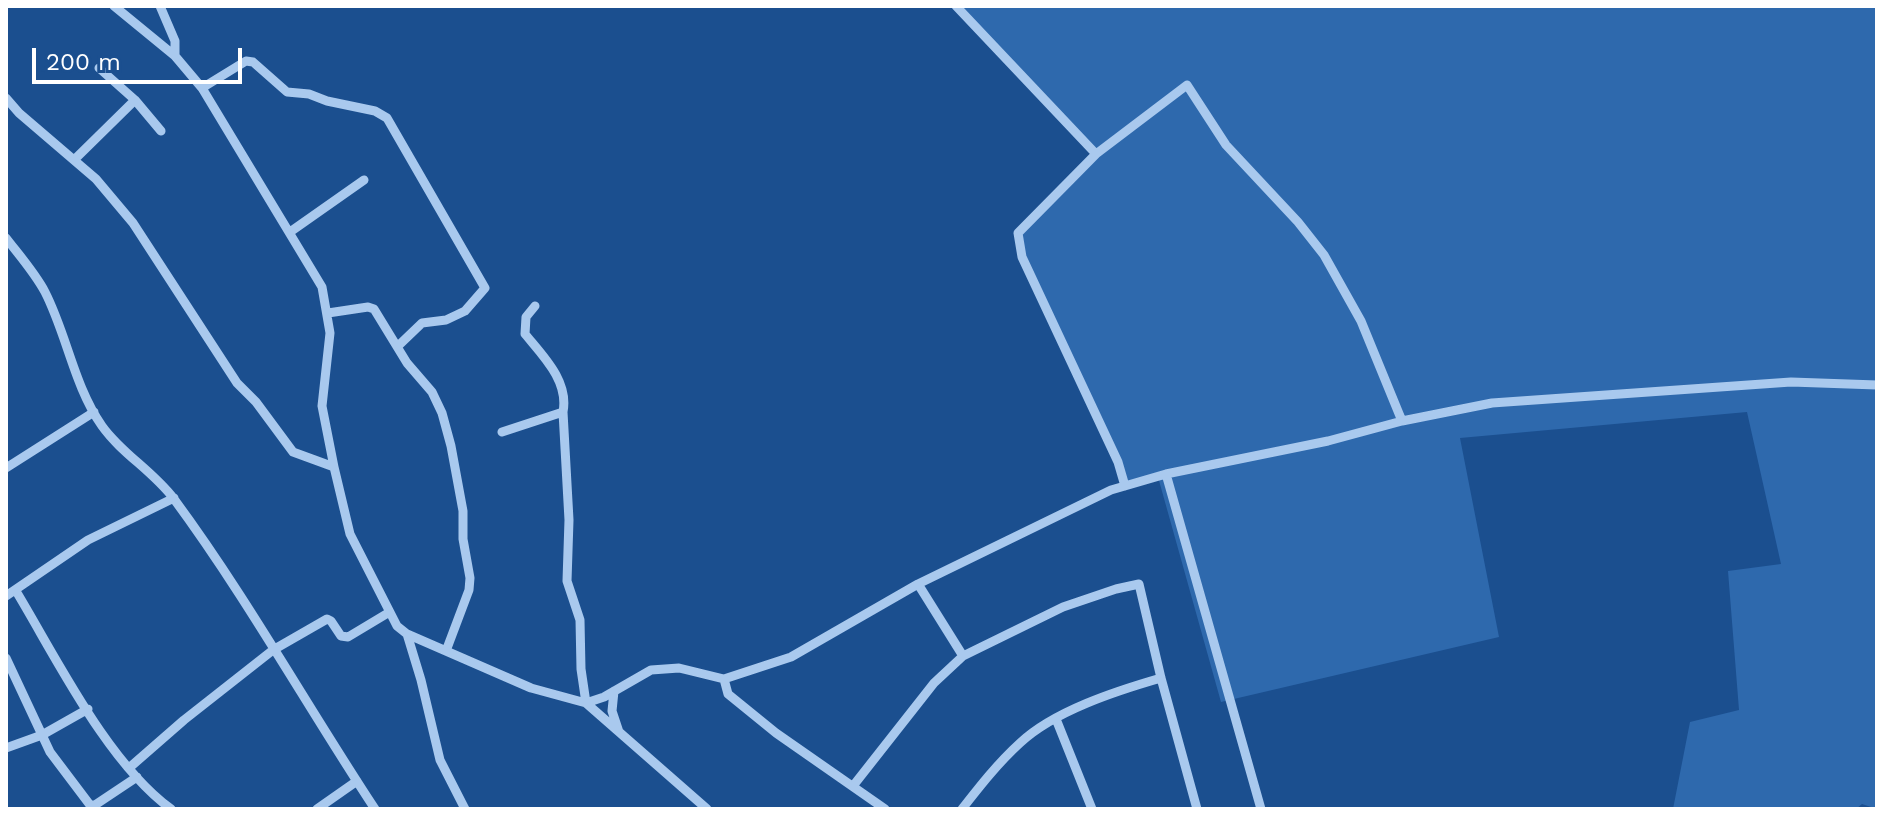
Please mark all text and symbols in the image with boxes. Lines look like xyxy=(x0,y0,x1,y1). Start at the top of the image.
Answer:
scale bar xyxy=(36,32,246,82)
text: 200 m xyxy=(46,48,121,76)

